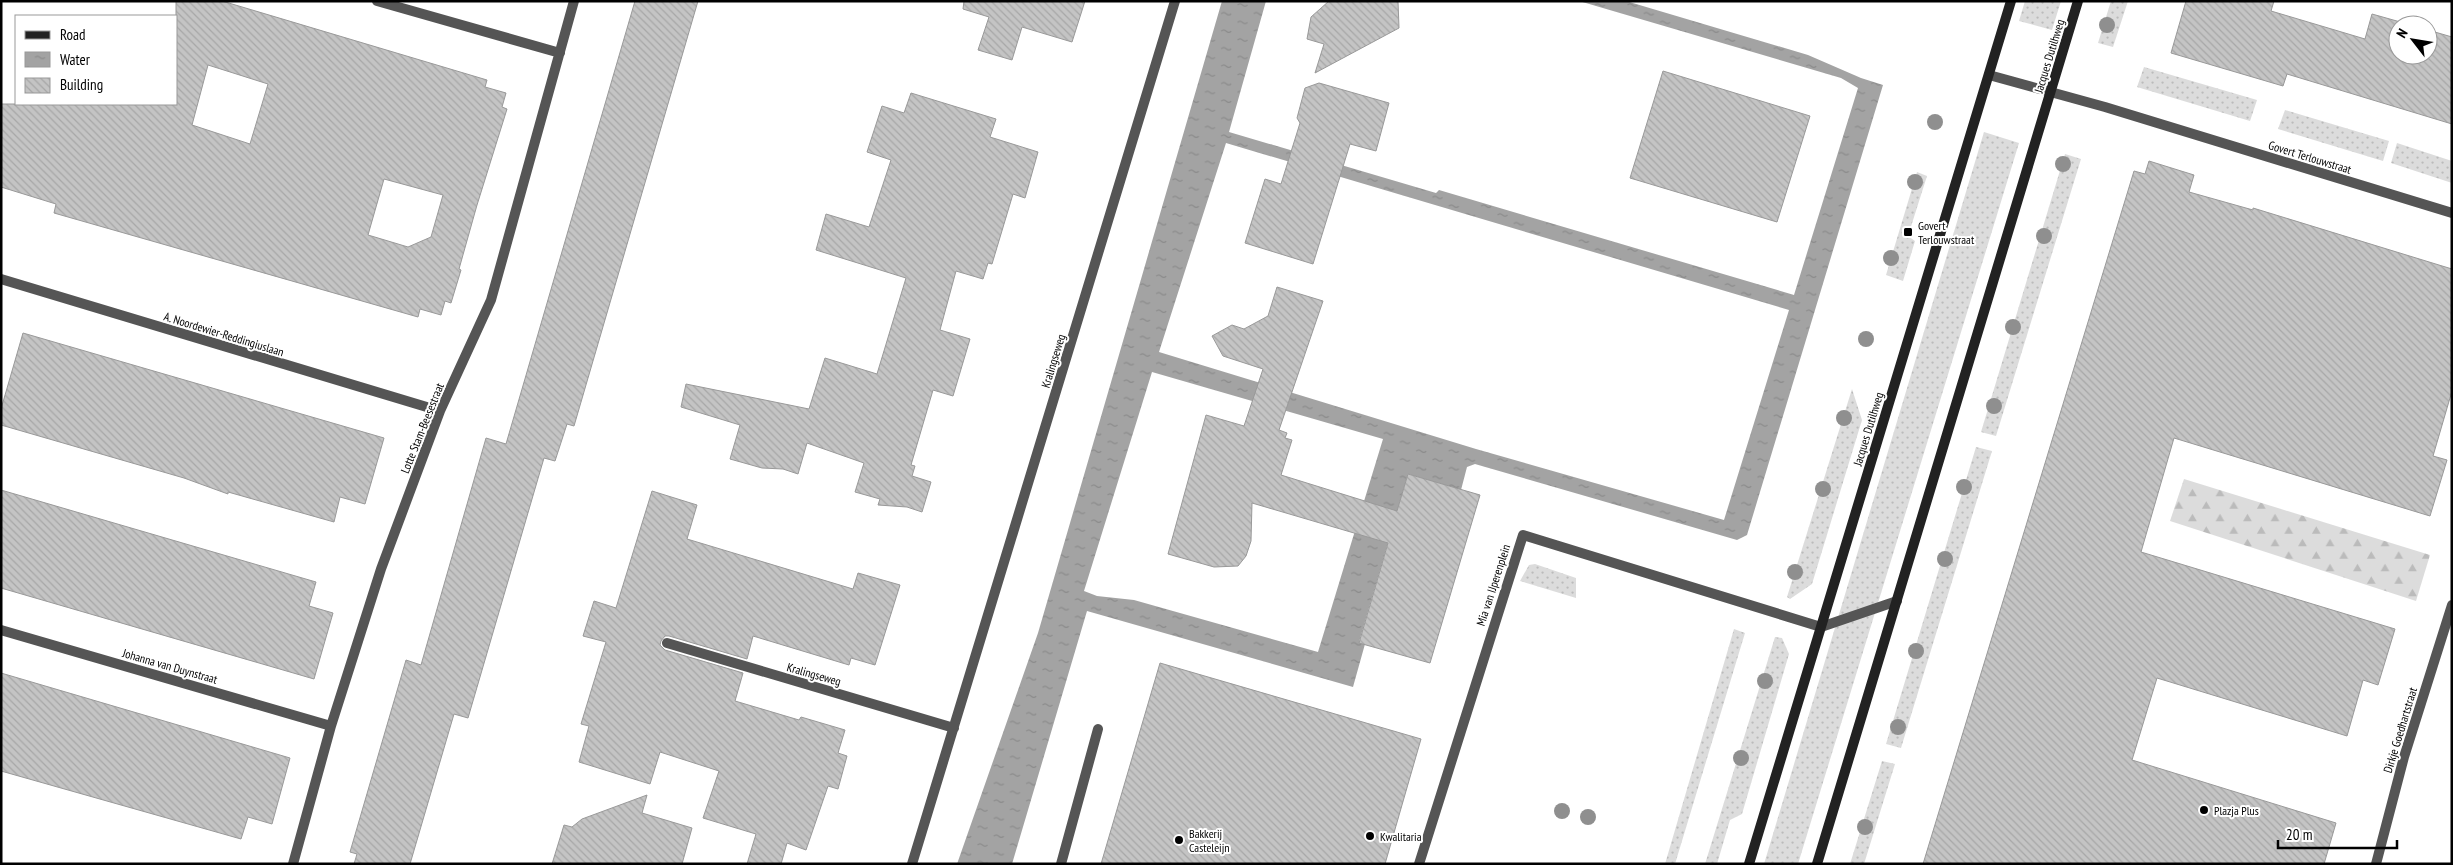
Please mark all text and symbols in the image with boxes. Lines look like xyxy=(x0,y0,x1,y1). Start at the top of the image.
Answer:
legend xyxy=(15,15,178,105)
north arrow xyxy=(2388,15,2438,65)
street label: Jacques Dutilhweg xyxy=(2030,17,2067,96)
text: Road xyxy=(60,25,86,44)
text: N xyxy=(2392,25,2412,41)
text: Water xyxy=(60,50,91,69)
text: Building xyxy=(60,75,103,94)
street label: Govert Terlouwstraat xyxy=(2267,137,2354,177)
place label: Govert Terlouwstraat xyxy=(1918,218,1975,247)
marker: Govert Terlouwstraat xyxy=(1902,226,1914,238)
street label: A. Noordewier-Reddingiuslaan xyxy=(162,309,286,359)
street label: Kralingseweg xyxy=(1038,332,1068,390)
street label: Lotte Stam-Beesestraat xyxy=(397,380,447,475)
street label: Jacques Dutilhweg xyxy=(1849,390,1886,469)
street label: Mia van IJperenplein xyxy=(1473,542,1513,628)
street label: Johanna van Duynstraat xyxy=(120,645,220,687)
street label: Kralingseweg xyxy=(785,659,843,689)
street label: Dirkje Goedhartstraat xyxy=(2380,685,2420,775)
place label: Plazja Plus xyxy=(2214,803,2259,818)
marker: Plazja Plus xyxy=(2198,804,2210,816)
scale bar xyxy=(2278,818,2397,850)
text: 20 m xyxy=(2286,825,2312,844)
place label: Bakkerij Casteleijn xyxy=(1189,826,1230,855)
place label: Kwalitaria xyxy=(1380,829,1422,844)
marker: Kwalitaria xyxy=(1364,830,1376,842)
marker: Bakkerij Casteleijn xyxy=(1173,834,1185,846)

